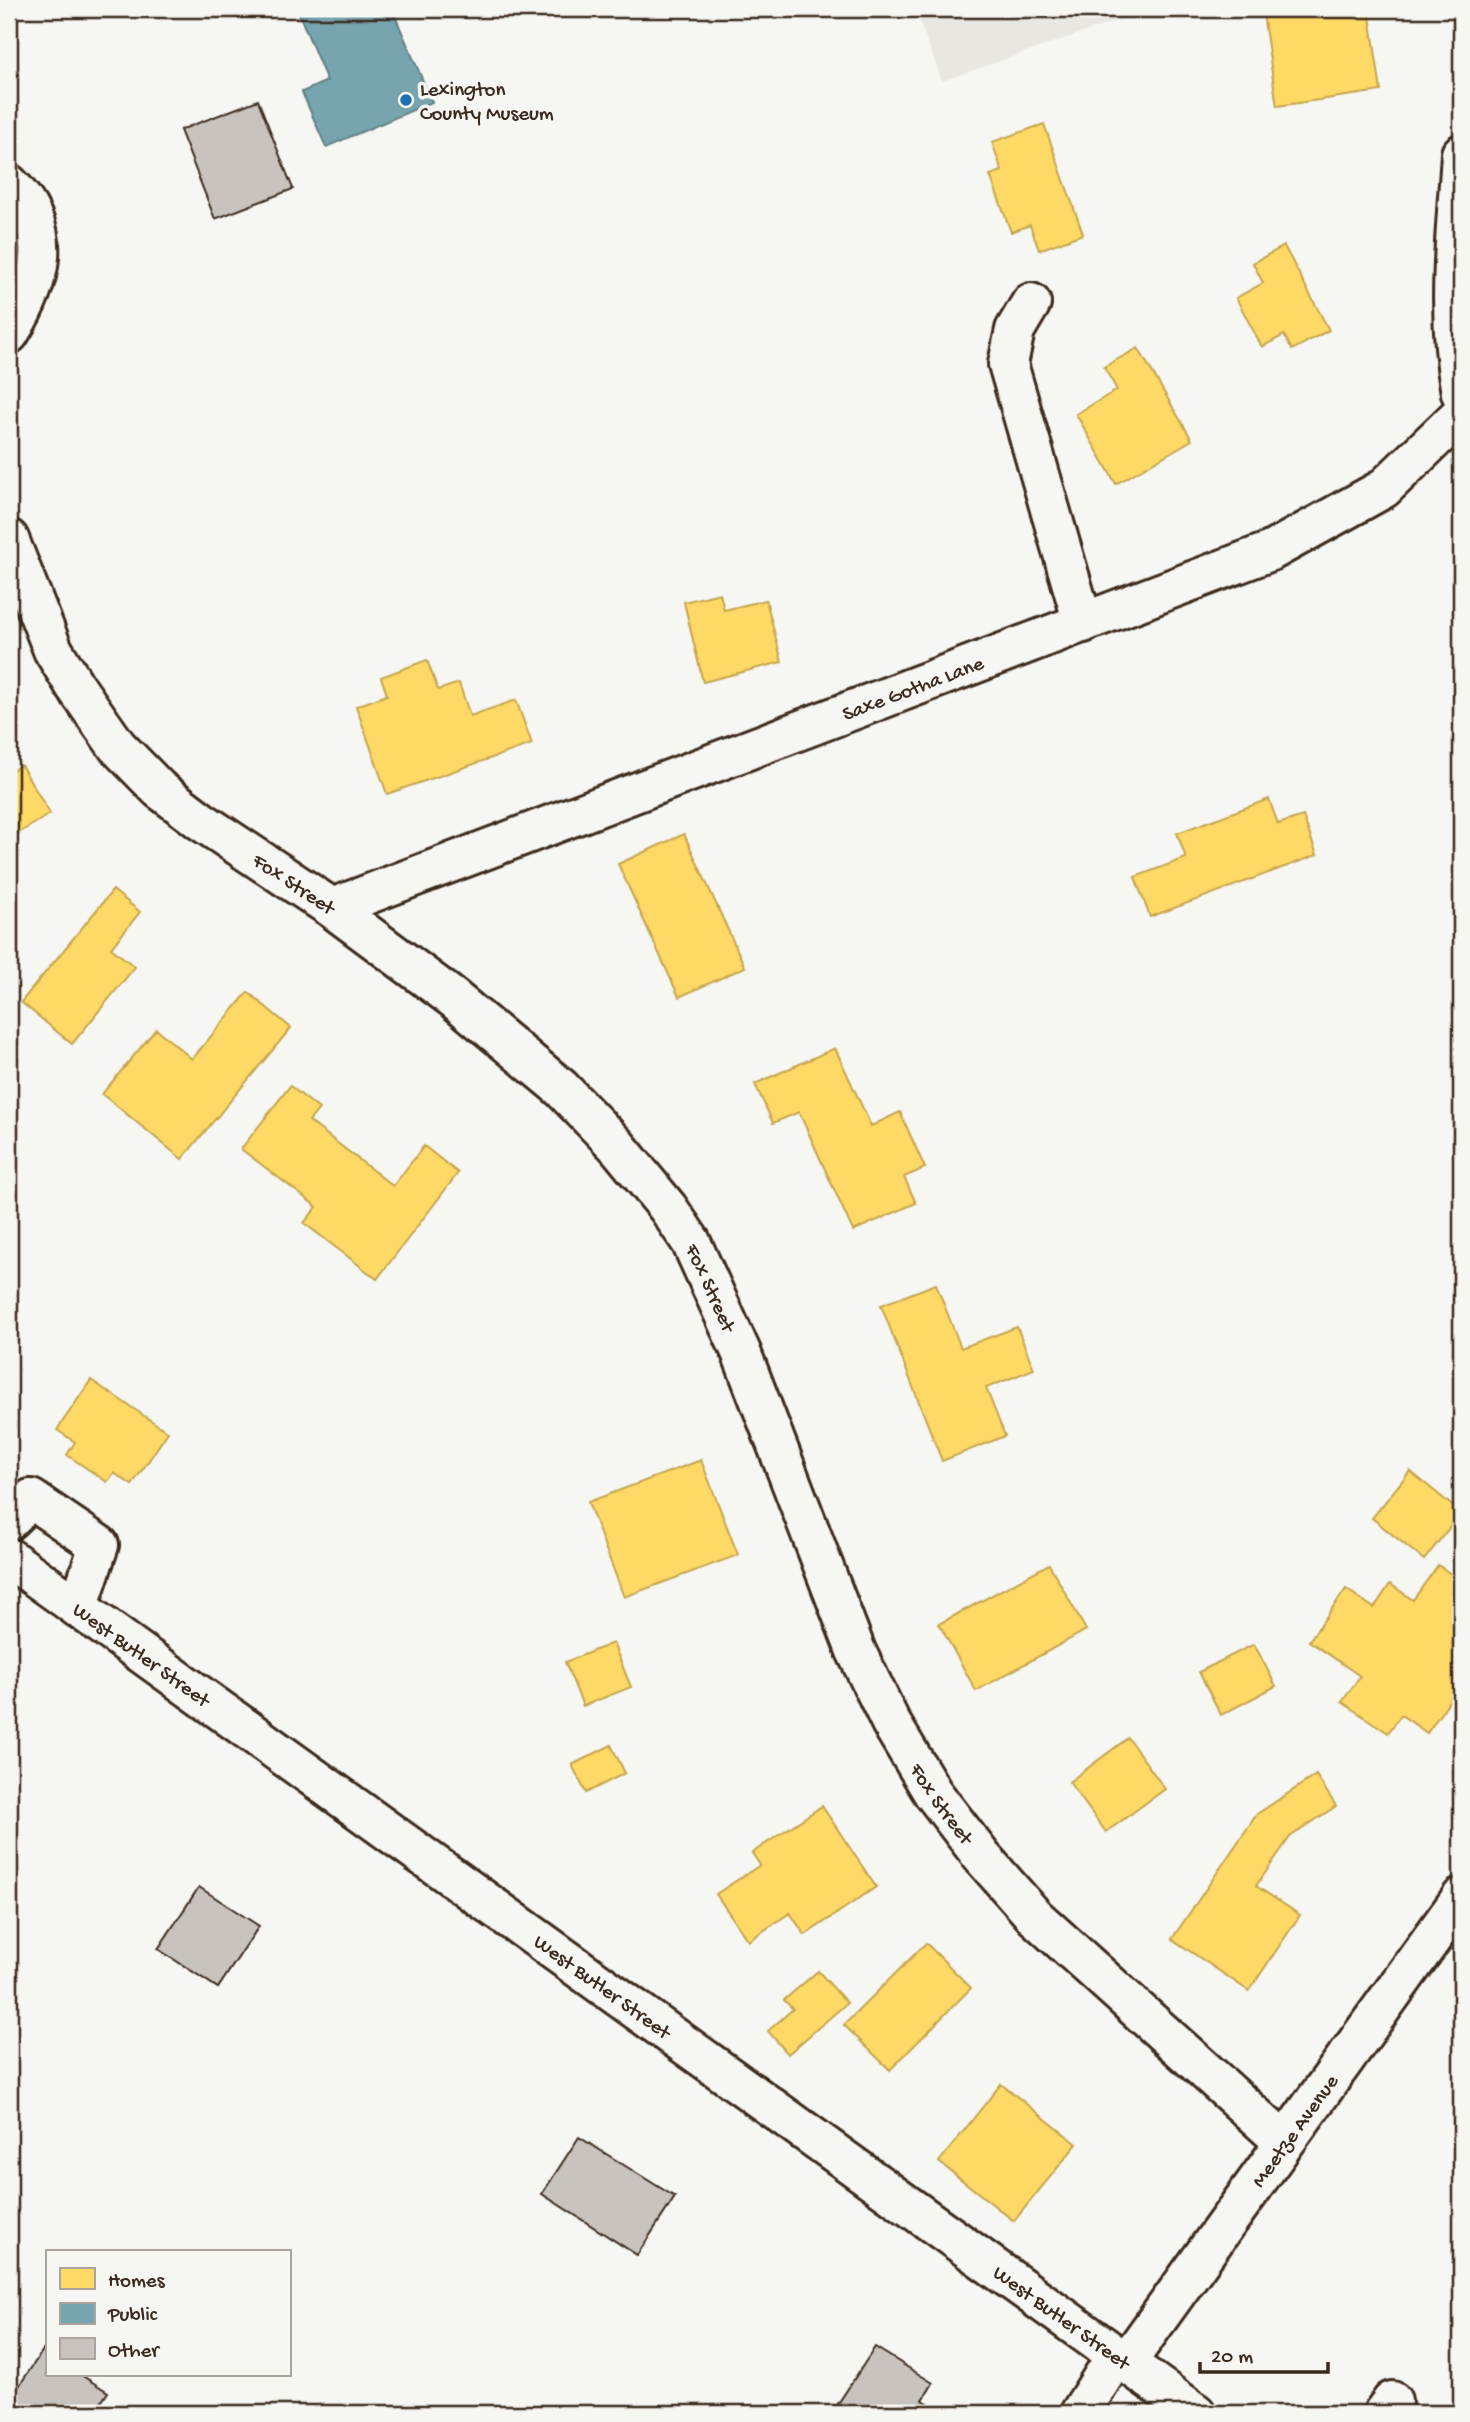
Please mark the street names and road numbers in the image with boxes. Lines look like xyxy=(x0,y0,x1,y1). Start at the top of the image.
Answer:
street label: Saxe Gotha Lane xyxy=(840,652,989,729)
street label: Fox Street xyxy=(246,849,341,924)
street label: Fox Street xyxy=(677,1240,740,1339)
street label: West Butler Street xyxy=(67,1599,215,1716)
street label: Fox Street xyxy=(902,1759,978,1853)
street label: West Butler Street xyxy=(527,1931,676,2048)
street label: Meetze Avenue xyxy=(1248,2070,1346,2193)
street label: West Butler Street xyxy=(987,2262,1136,2379)

